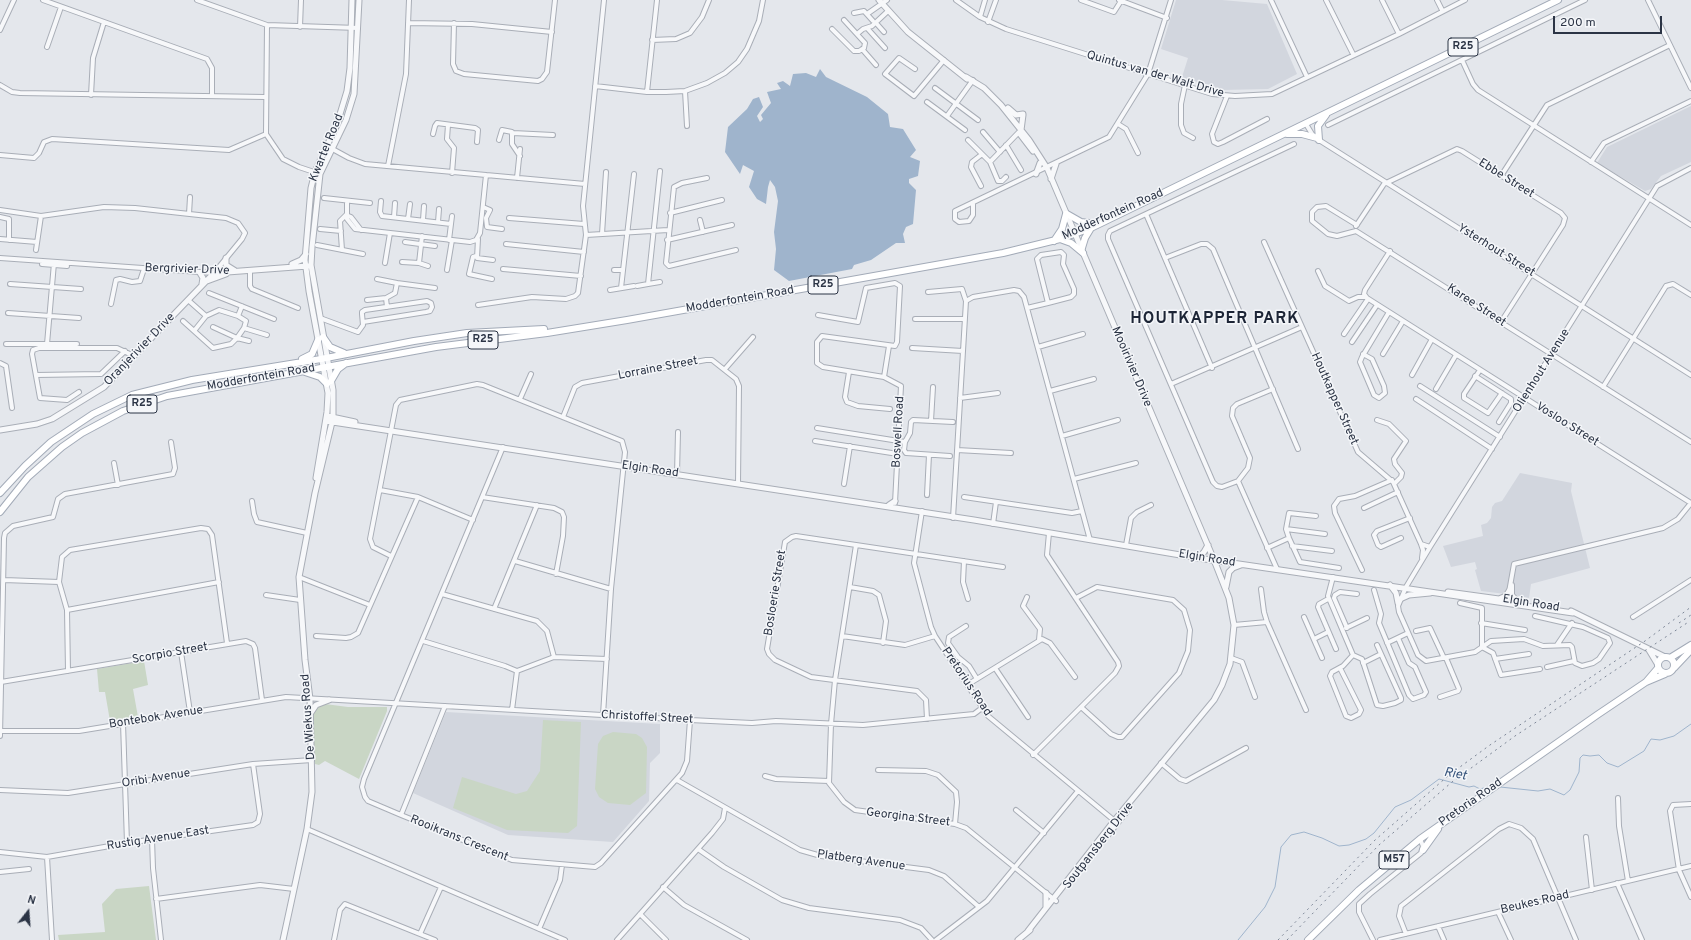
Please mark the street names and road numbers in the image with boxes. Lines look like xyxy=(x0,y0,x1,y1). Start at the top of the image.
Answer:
road number: R25 xyxy=(1448,38,1478,56)
street label: Quintus van der Walt Drive xyxy=(1085,48,1225,102)
street label: Kwartel Road xyxy=(307,112,347,184)
street label: Ebbe Street xyxy=(1475,156,1537,202)
street label: Modderfontein Road xyxy=(1060,186,1166,244)
street label: Ysterhout Street xyxy=(1455,221,1537,281)
street label: Bergrivier Drive xyxy=(144,261,230,279)
road number: R25 xyxy=(808,276,838,294)
street label: Karee Street xyxy=(1444,282,1508,330)
street label: Modderfontein Road xyxy=(685,283,795,317)
street label: Oranjerivier Drive xyxy=(102,311,178,389)
street label: Mooirivier Drive xyxy=(1108,325,1154,409)
street label: Olienhout Avenue xyxy=(1510,326,1574,416)
road number: R25 xyxy=(468,331,498,349)
street label: Houtkapper Street xyxy=(1307,351,1361,447)
street label: Lorraine Street xyxy=(617,354,699,384)
street label: Modderfontein Road xyxy=(206,361,316,395)
road number: R25 xyxy=(127,395,157,413)
street label: Boswell Road xyxy=(890,396,908,468)
street label: Vosloo Street xyxy=(1533,400,1601,450)
street label: Elgin Road xyxy=(621,459,679,481)
street label: Elgin Road xyxy=(1177,547,1237,571)
street label: Bosloerie Street xyxy=(762,549,790,637)
street label: Elgin Road xyxy=(1501,592,1561,616)
street label: Scorpio Street xyxy=(131,640,209,668)
street label: Pretorius Road xyxy=(938,645,994,719)
street label: De Wiekus Road xyxy=(299,674,319,760)
street label: Bontebok Avenue xyxy=(108,703,204,733)
street label: Christoffel Street xyxy=(600,708,694,728)
street label: Oribi Avenue xyxy=(121,766,191,792)
street label: Pretoria Road xyxy=(1437,776,1505,830)
street label: Soutpansberg Drive xyxy=(1061,800,1137,892)
street label: Georgina Street xyxy=(865,806,951,830)
street label: Rooikrans Crescent xyxy=(408,813,510,865)
street label: Rustig Avenue East xyxy=(106,824,210,854)
street label: Platberg Avenue xyxy=(816,848,906,874)
road number: M57 xyxy=(1379,851,1409,869)
street label: Beukes Road xyxy=(1499,888,1571,918)

